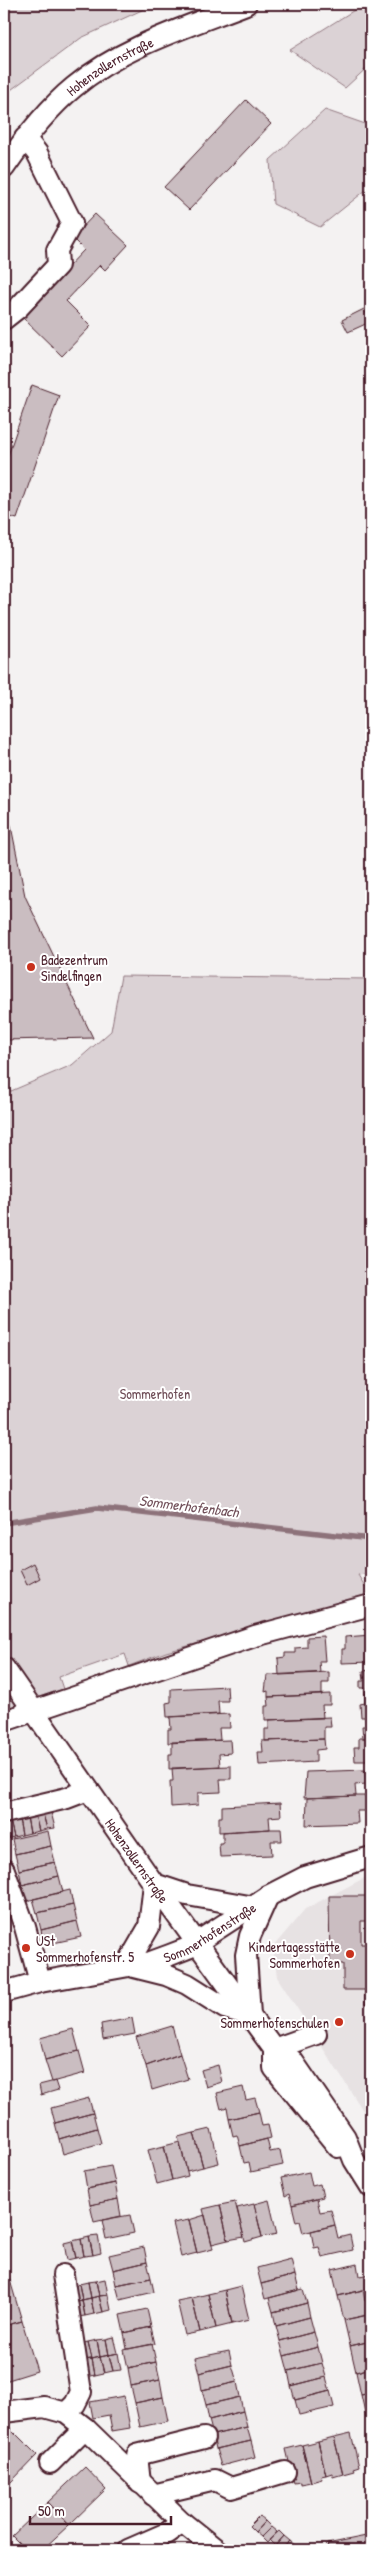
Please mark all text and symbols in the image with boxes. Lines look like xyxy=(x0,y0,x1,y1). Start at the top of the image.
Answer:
street label: Hohenzollernstraße xyxy=(62,32,156,99)
place label: Badezentrum Sindelfingen xyxy=(41,950,108,986)
marker: Badezentrum Sindelfingen xyxy=(25,961,37,973)
park label: Sommerhofen xyxy=(120,1384,190,1403)
water label: Sommerhofenbach xyxy=(138,1490,241,1523)
street label: Hohenzollernstraße xyxy=(101,1814,174,1907)
street label: Sommerhofenstraße xyxy=(160,1897,259,1966)
place label: USt Sommerhofenstr. 5 xyxy=(36,1931,134,1966)
place label: Kindertagesstätte Sommerhofen xyxy=(248,1937,340,1972)
marker: USt Sommerhofenstr. 5 xyxy=(20,1942,32,1954)
marker: Kindertagesstätte Sommerhofen xyxy=(344,1948,356,1960)
place label: Sommerhofenschulen xyxy=(221,2013,329,2032)
marker: Sommerhofenschulen xyxy=(333,2016,345,2028)
scale bar xyxy=(30,2494,171,2526)
text: 50 m xyxy=(38,2500,65,2521)

